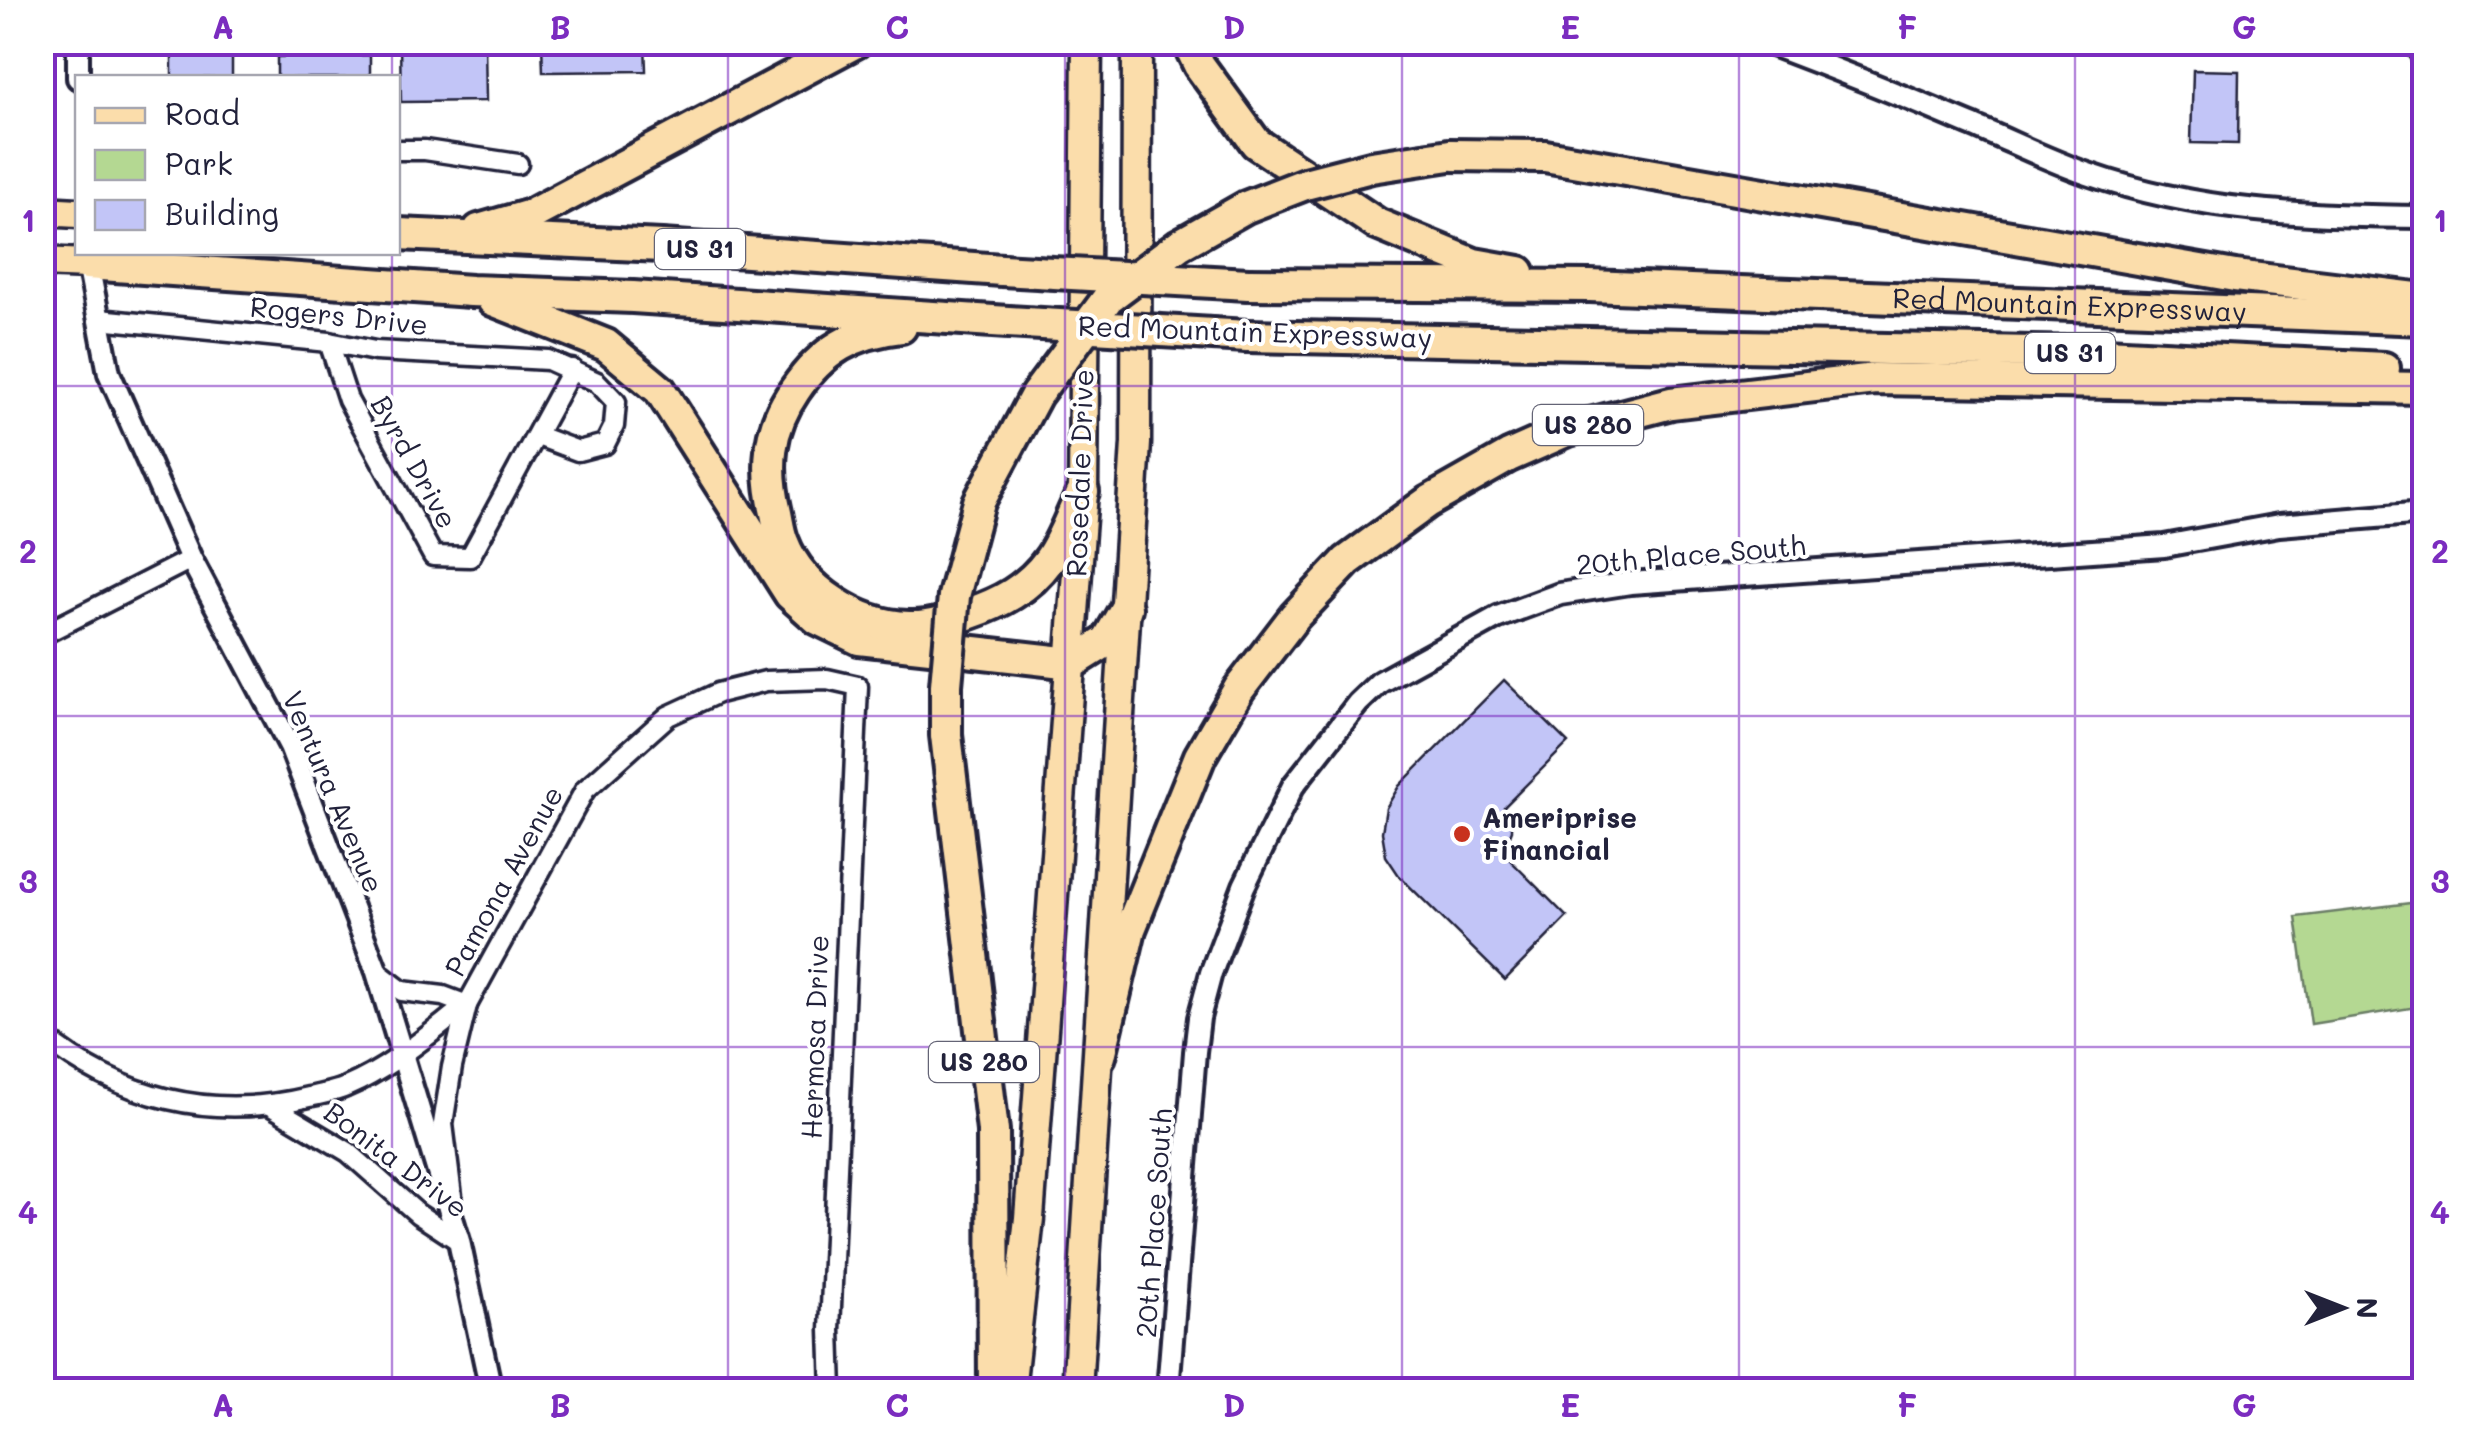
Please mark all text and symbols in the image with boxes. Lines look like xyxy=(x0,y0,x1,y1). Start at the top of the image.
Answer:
text: A xyxy=(212,5,234,47)
text: B xyxy=(549,5,571,47)
text: C xyxy=(885,5,909,47)
text: D xyxy=(1223,5,1245,47)
text: E xyxy=(1560,5,1580,47)
text: F xyxy=(1897,5,1917,47)
text: G xyxy=(2232,5,2256,47)
legend xyxy=(75,75,400,255)
text: Road xyxy=(165,93,240,133)
text: Park xyxy=(165,143,233,183)
text: Building xyxy=(165,193,279,233)
text: 1 xyxy=(21,198,35,240)
text: 1 xyxy=(2433,198,2447,240)
road number: US 31 xyxy=(655,229,745,269)
street label: Red Mountain Expressway xyxy=(1892,279,2248,329)
street label: Rogers Drive xyxy=(248,288,430,342)
street label: Red Mountain Expressway xyxy=(1077,307,1433,355)
road number: US 31 xyxy=(2025,333,2115,373)
street label: Rosedale Drive xyxy=(1057,368,1101,578)
street label: Byrd Drive xyxy=(364,389,466,534)
road number: US 280 xyxy=(1533,405,1643,445)
street label: 20th Place South xyxy=(1575,526,1807,582)
text: 2 xyxy=(19,529,37,571)
text: 2 xyxy=(2431,529,2449,571)
street label: Ventura Avenue xyxy=(275,685,393,898)
street label: Pamona Avenue xyxy=(436,779,570,982)
place label: Ameriprise Financial xyxy=(1482,799,1637,867)
marker: Ameriprise Financial xyxy=(1451,823,1473,845)
text: 3 xyxy=(18,859,38,901)
text: 3 xyxy=(2430,859,2450,901)
street label: Hermosa Drive xyxy=(792,934,836,1140)
road number: US 280 xyxy=(929,1042,1039,1082)
street label: Bonita Drive xyxy=(318,1093,476,1225)
street label: 20th Place South xyxy=(1127,1107,1179,1339)
text: 4 xyxy=(18,1190,38,1232)
text: 4 xyxy=(2430,1190,2450,1232)
north arrow xyxy=(2292,1258,2392,1358)
text: N xyxy=(2350,1297,2386,1319)
text: A xyxy=(212,1383,234,1425)
text: B xyxy=(549,1383,571,1425)
text: C xyxy=(885,1383,909,1425)
text: D xyxy=(1223,1383,1245,1425)
text: E xyxy=(1560,1383,1580,1425)
text: F xyxy=(1897,1383,1917,1425)
text: G xyxy=(2232,1383,2256,1425)

